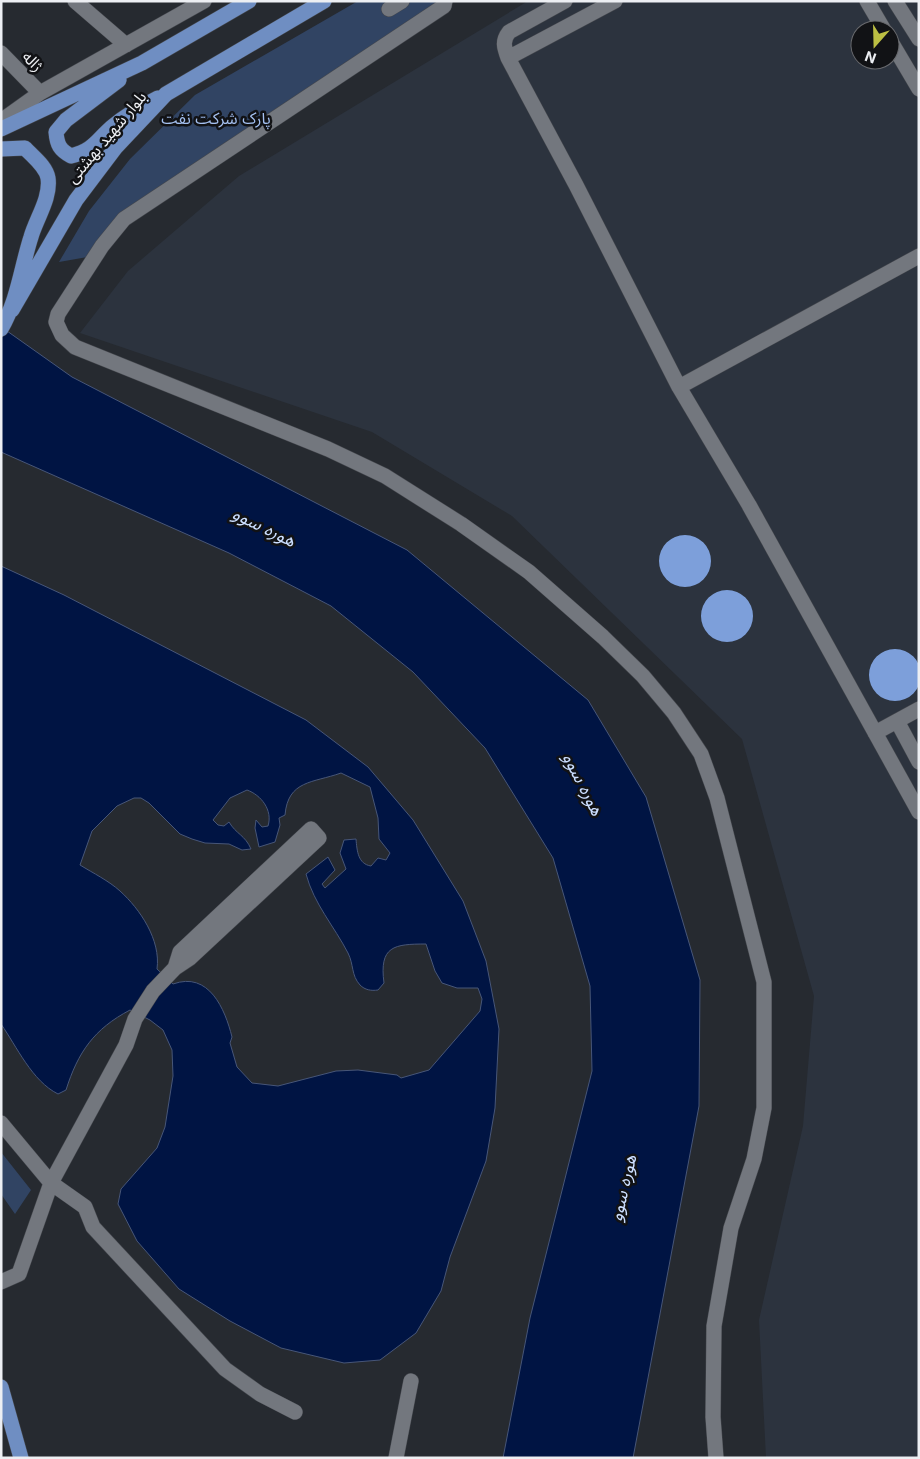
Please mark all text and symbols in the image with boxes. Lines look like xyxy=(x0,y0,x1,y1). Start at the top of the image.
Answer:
north arrow xyxy=(850,20,900,70)
street label: ژاله xyxy=(18,46,48,76)
text: N xyxy=(862,48,878,67)
street label: بلوار شهید بهشتی xyxy=(62,87,150,187)
park label: پارک شرکت نفت xyxy=(161,108,271,129)
water label: هوره سوو xyxy=(229,502,300,552)
water label: هوره سوو xyxy=(558,749,608,820)
water label: هوره سوو xyxy=(605,1152,641,1223)

